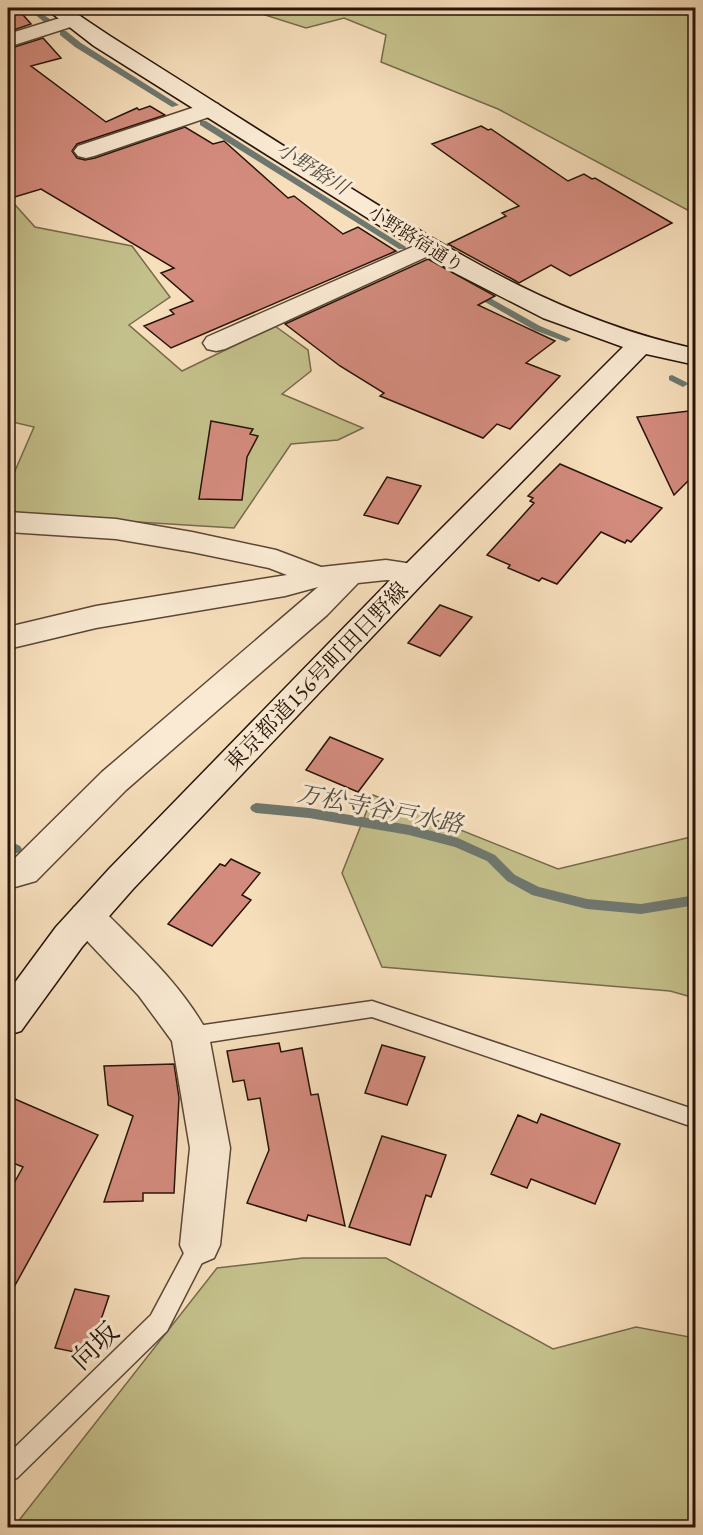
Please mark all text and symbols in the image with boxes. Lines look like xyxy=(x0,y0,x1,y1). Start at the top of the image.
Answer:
water label: 小野路川 xyxy=(272,136,356,201)
street label: 小野路宿通り xyxy=(364,200,468,277)
street label: 東京都道156号町田日野線 xyxy=(219,576,414,777)
water label: 万松寺谷戸水路 xyxy=(295,777,467,840)
street label: 向坂 xyxy=(63,1314,126,1377)

